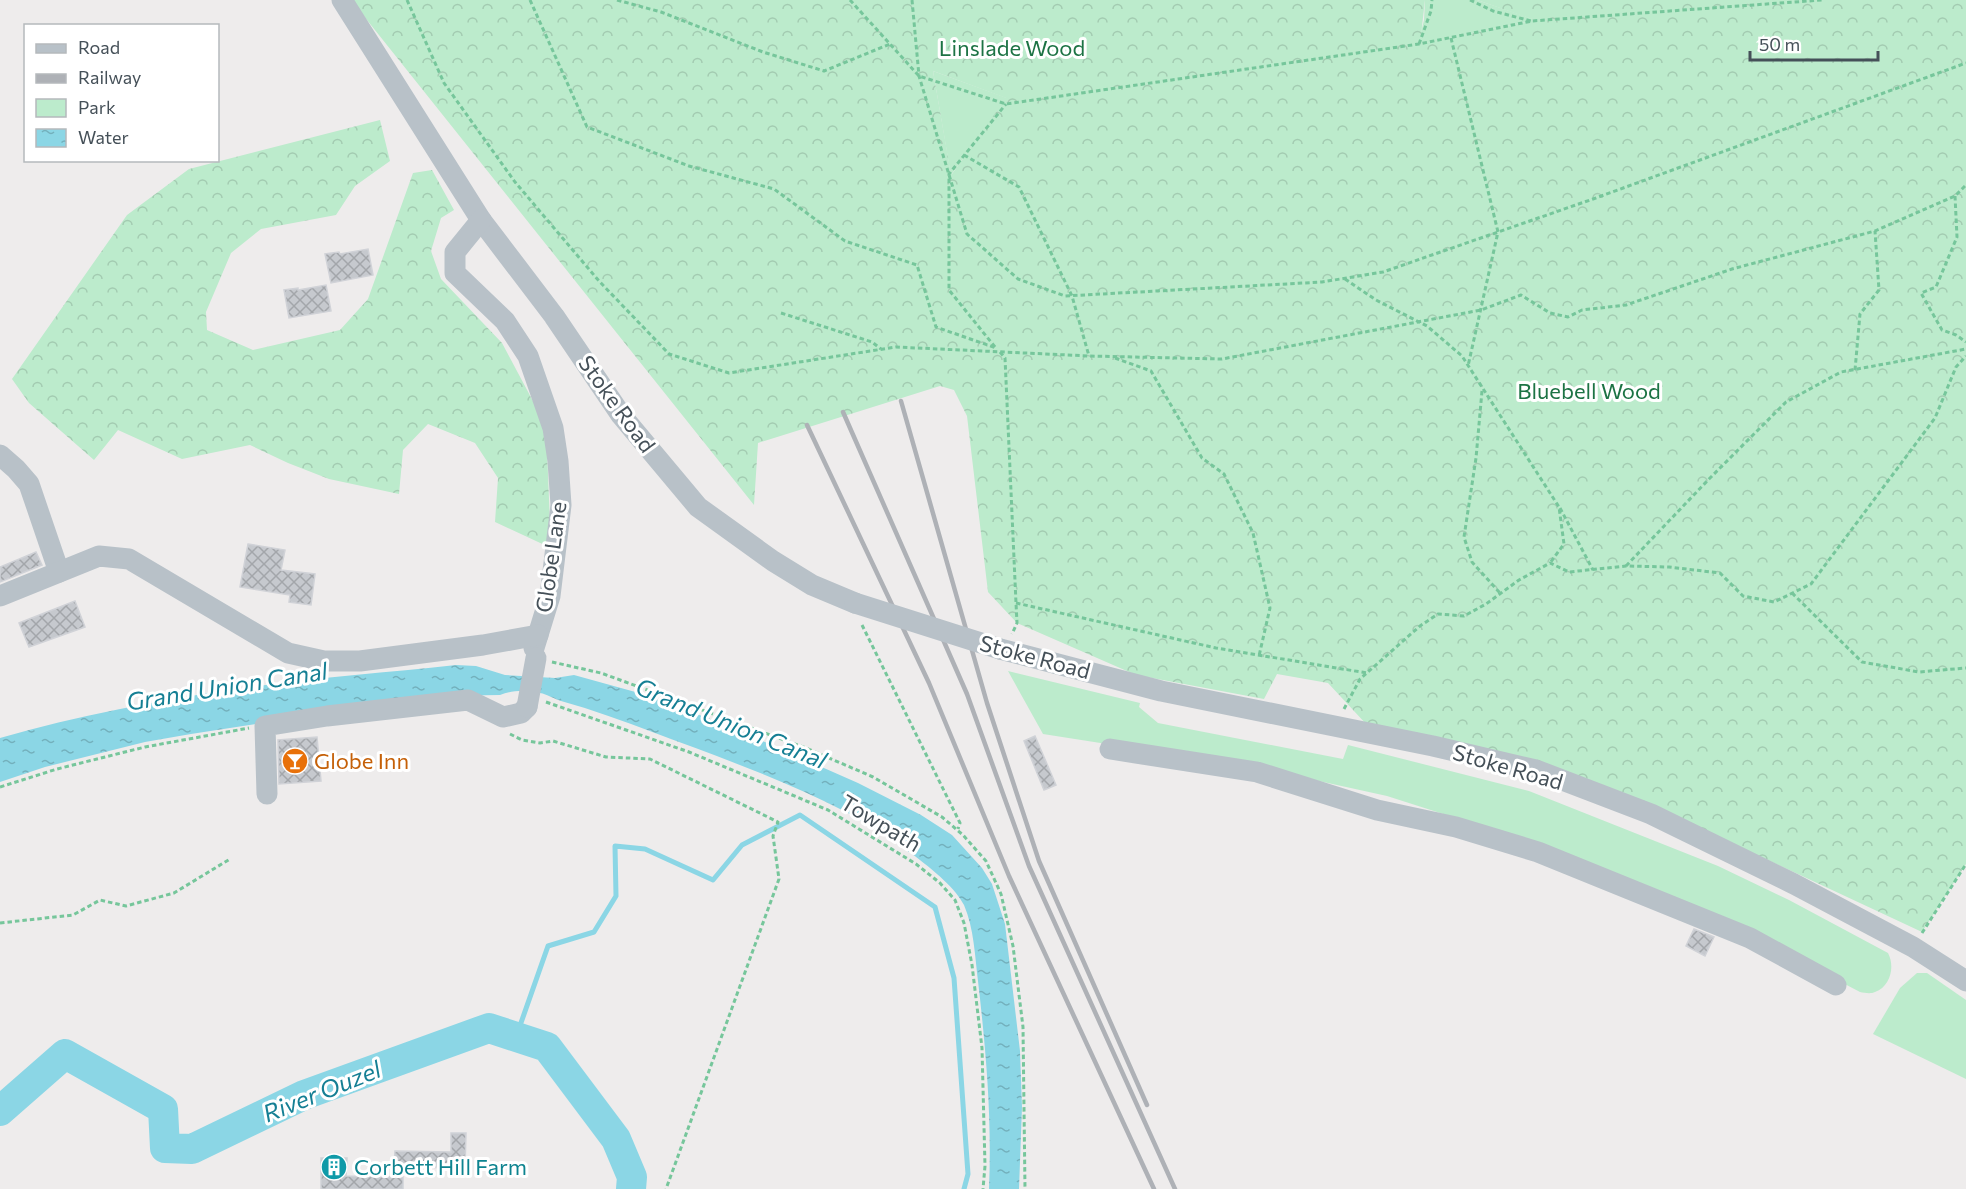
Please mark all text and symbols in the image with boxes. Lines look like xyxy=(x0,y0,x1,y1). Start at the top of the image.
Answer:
legend xyxy=(24,24,219,162)
scale bar xyxy=(1750,24,1878,62)
text: 50 m xyxy=(1759,33,1800,55)
park label: Linslade Wood xyxy=(939,34,1085,61)
text: Road xyxy=(78,36,120,58)
text: Railway xyxy=(78,66,141,88)
text: Park xyxy=(78,96,116,118)
text: Water xyxy=(78,126,129,148)
street label: Stoke Road xyxy=(573,350,662,457)
park label: Bluebell Wood xyxy=(1517,377,1661,404)
street label: Globe Lane xyxy=(529,500,572,614)
street label: Stoke Road xyxy=(977,629,1093,684)
water label: Grand Union Canal xyxy=(124,655,330,716)
water label: Grand Union Canal xyxy=(632,671,832,774)
street label: Stoke Road xyxy=(1450,738,1566,795)
bar icon: Globe Inn xyxy=(280,746,310,776)
place label: Globe Inn xyxy=(314,747,409,774)
street label: Towpath xyxy=(836,788,926,857)
water label: River Ouzel xyxy=(258,1053,386,1127)
building icon: Corbett Hill Farm xyxy=(319,1152,349,1182)
place label: Corbett Hill Farm xyxy=(354,1153,527,1180)

